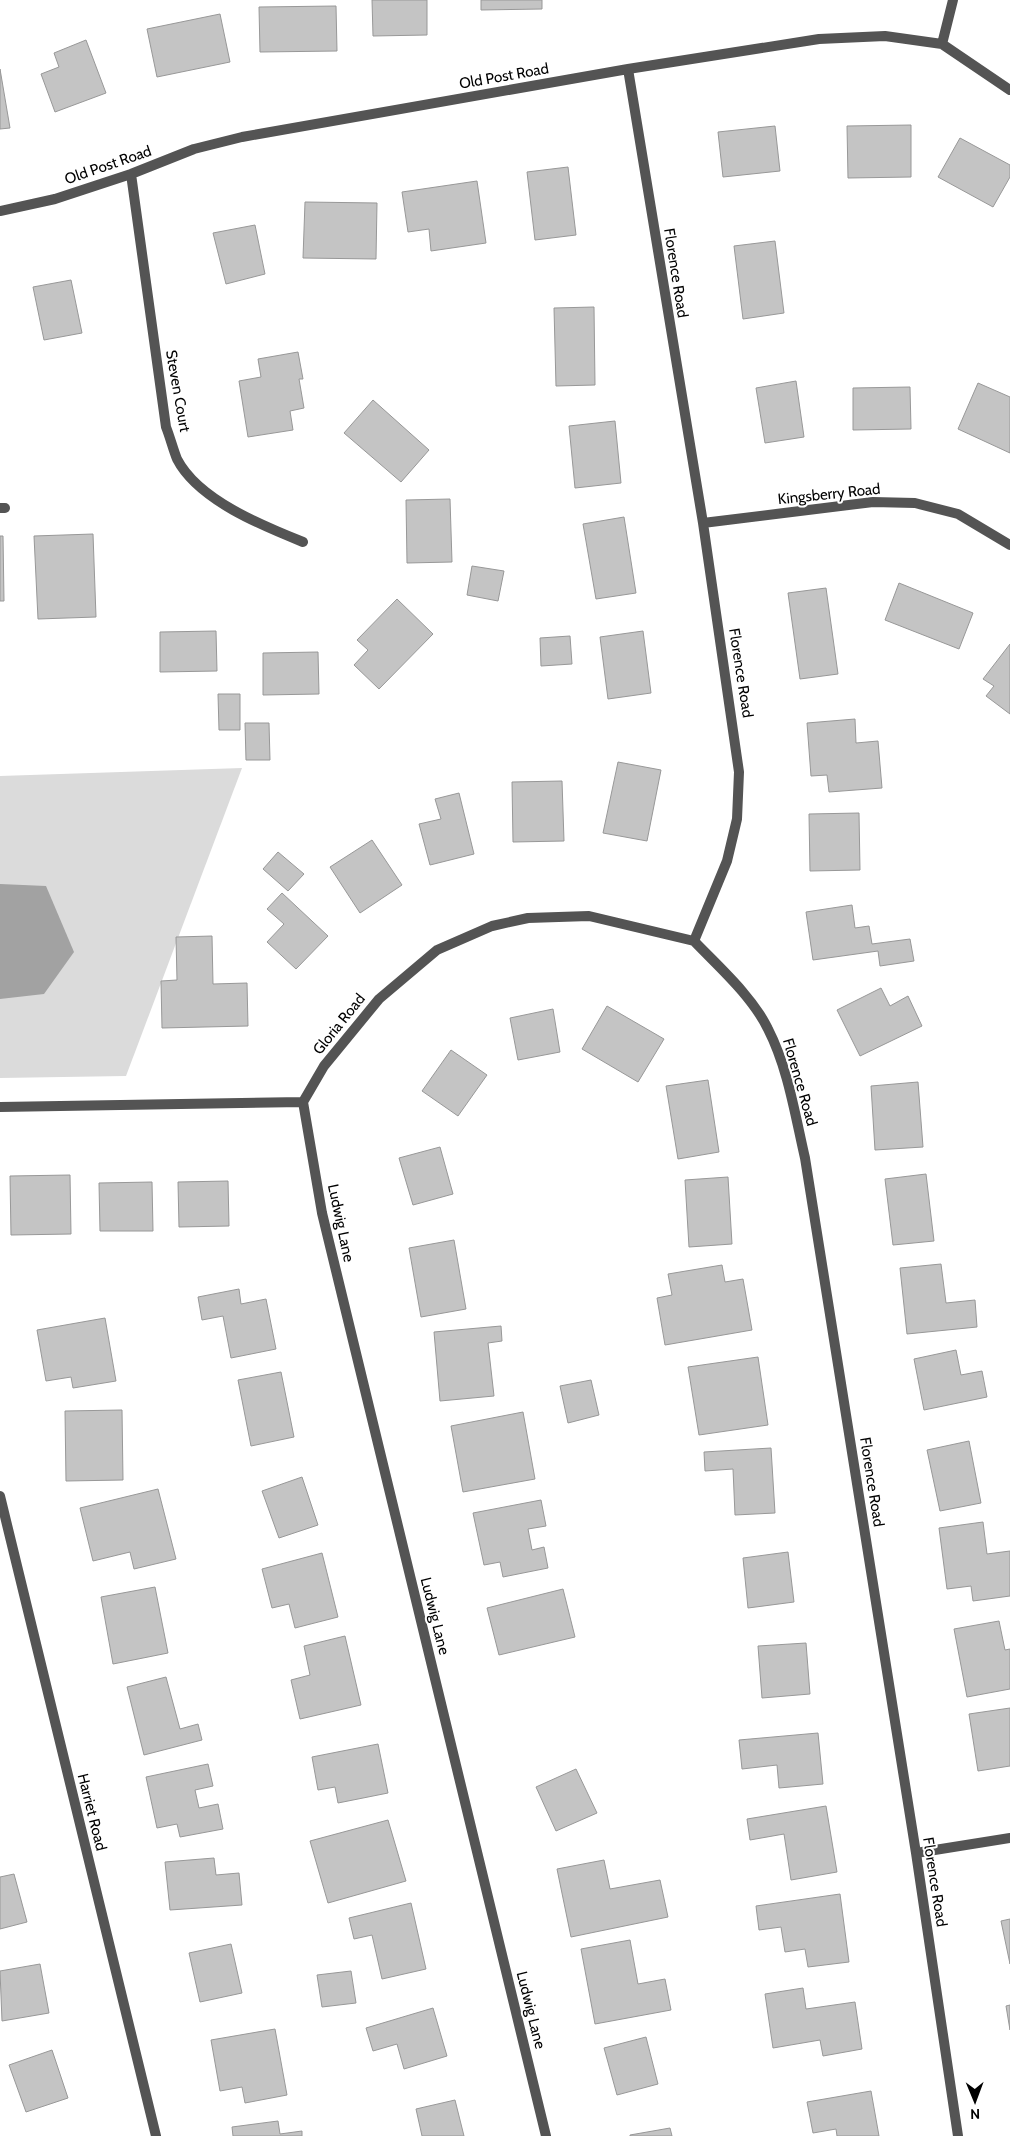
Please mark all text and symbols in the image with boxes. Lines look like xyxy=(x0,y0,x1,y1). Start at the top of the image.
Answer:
street label: Old Post Road xyxy=(458,59,550,93)
street label: Old Post Road xyxy=(62,142,154,188)
street label: Florence Road xyxy=(660,227,692,319)
street label: Steven Court xyxy=(162,349,194,433)
street label: Kingsberry Road xyxy=(777,480,881,508)
street label: Florence Road xyxy=(725,627,757,719)
street label: Gloria Road xyxy=(309,990,369,1058)
street label: Florence Road xyxy=(779,1036,821,1128)
street label: Ludwig Lane xyxy=(324,1182,358,1264)
street label: Florence Road xyxy=(856,1436,888,1528)
street label: Ludwig Lane xyxy=(417,1575,453,1657)
street label: Harriet Road xyxy=(74,1772,110,1852)
street label: Florence Road xyxy=(919,1836,951,1928)
street label: Ludwig Lane xyxy=(513,1969,549,2051)
north arrow xyxy=(950,2076,1000,2126)
text: N xyxy=(970,2105,980,2123)

